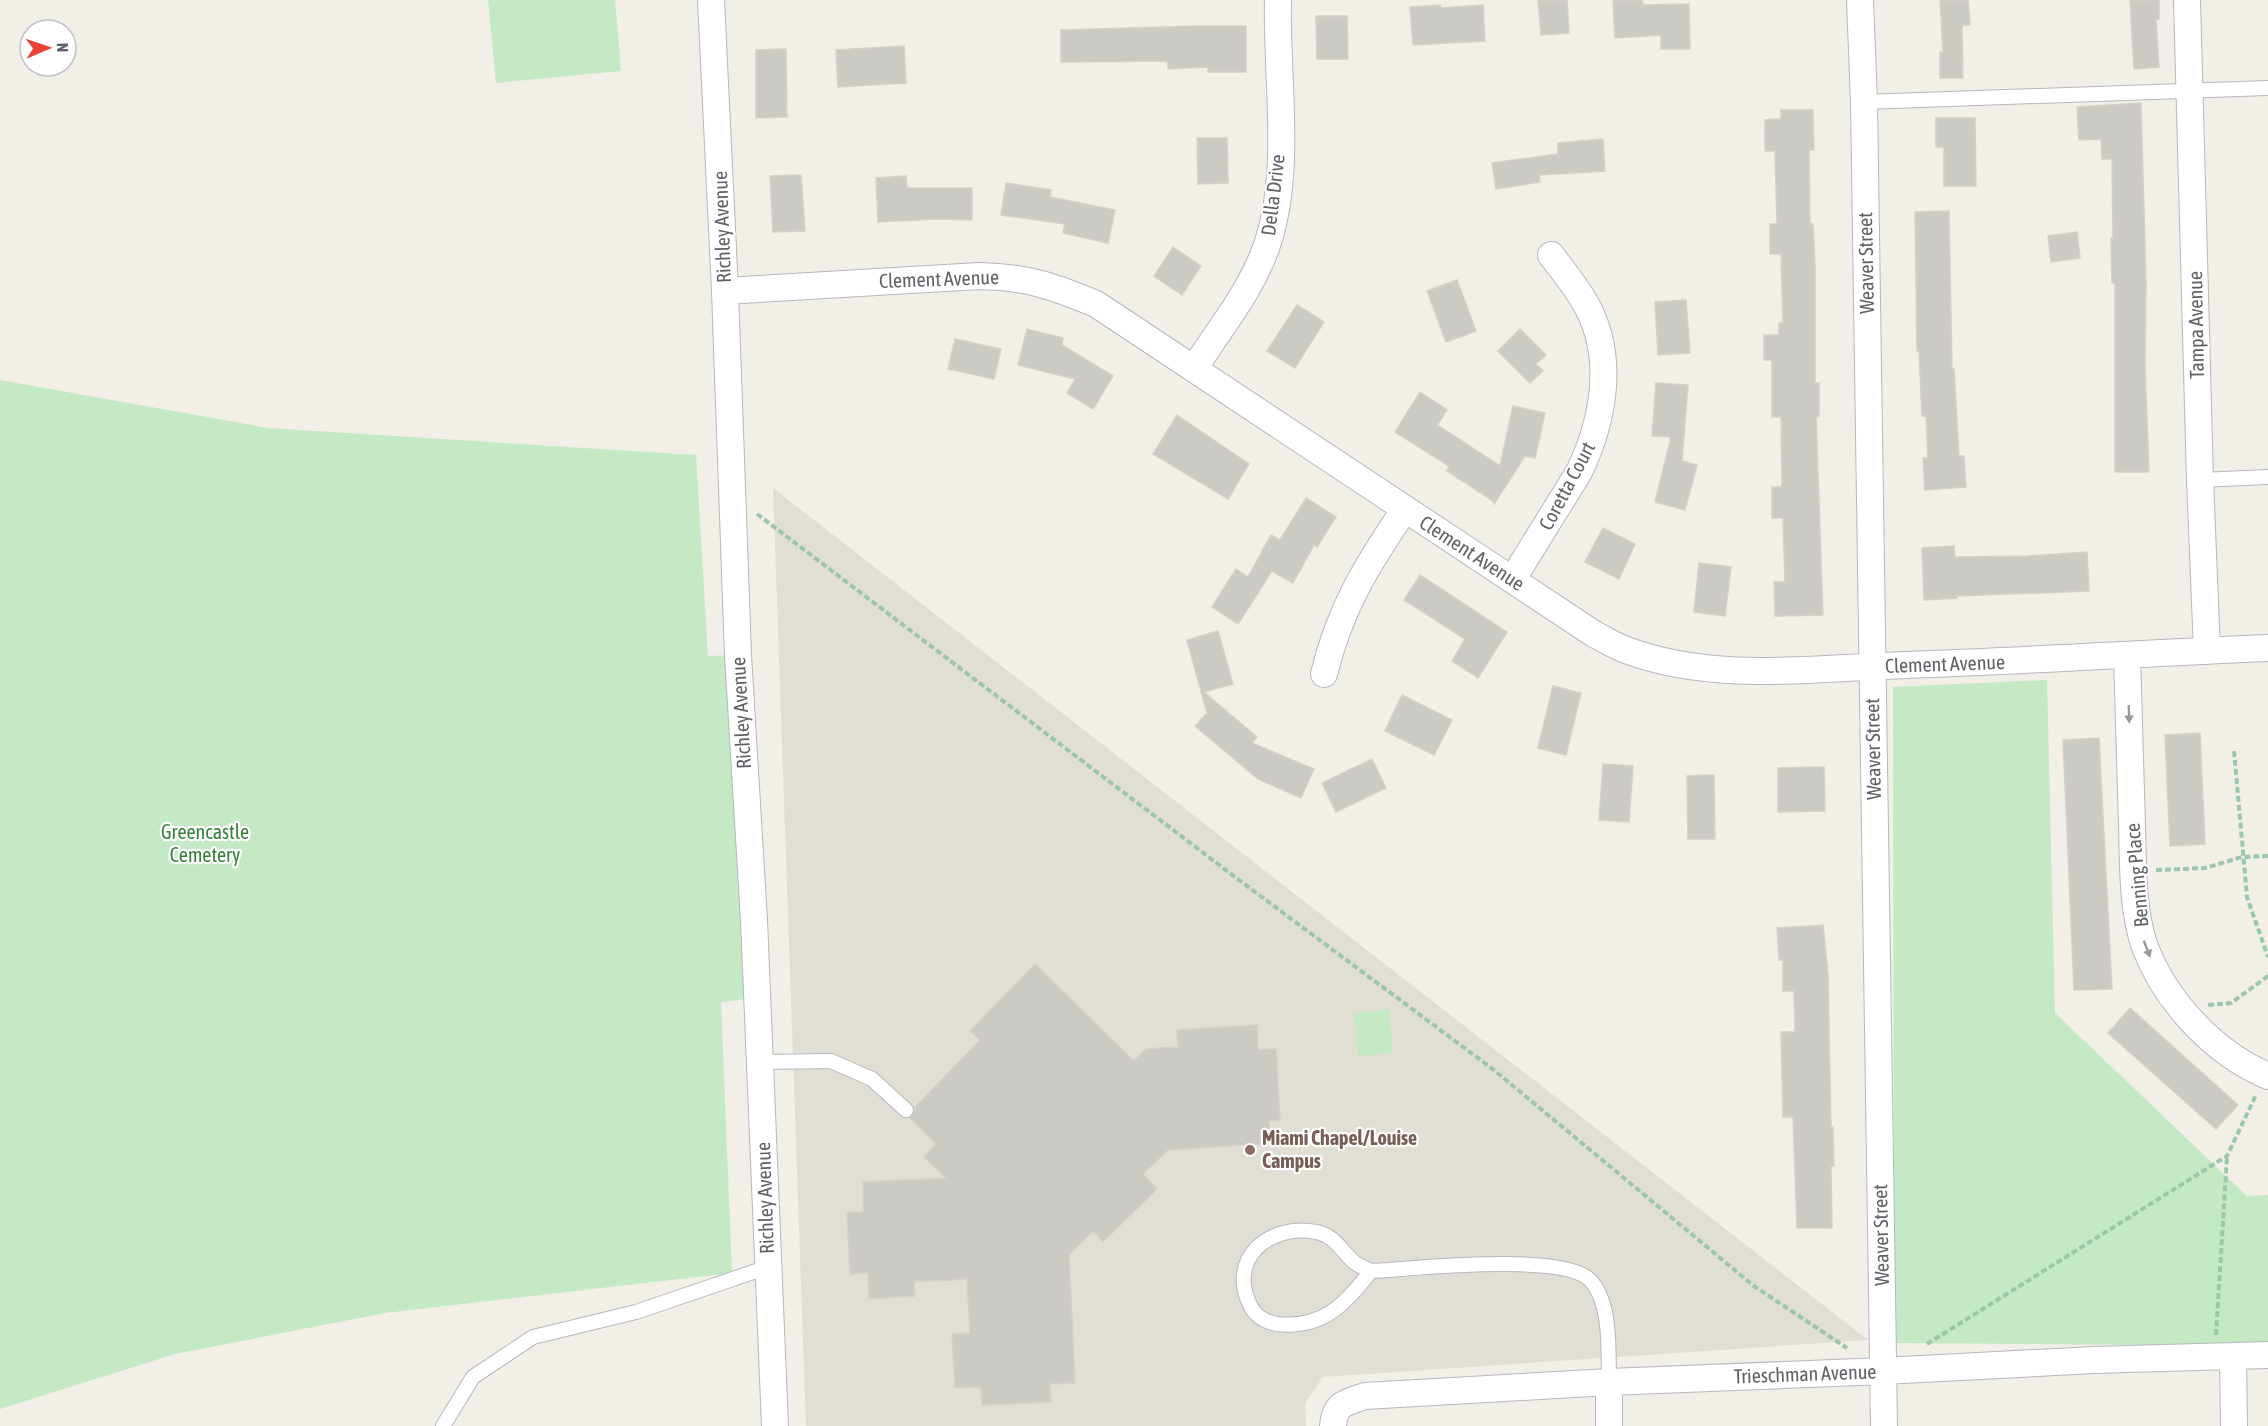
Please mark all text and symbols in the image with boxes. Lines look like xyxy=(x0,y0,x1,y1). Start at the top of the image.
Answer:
north arrow xyxy=(18,18,78,78)
text: N xyxy=(54,42,72,53)
street label: Della Drive xyxy=(1256,153,1289,237)
street label: Richley Avenue xyxy=(708,171,735,283)
street label: Weaver Street xyxy=(1853,212,1878,314)
street label: Clement Avenue xyxy=(879,265,999,292)
street label: Tampa Avenue xyxy=(2183,271,2208,379)
street label: Coretta Court xyxy=(1534,438,1599,534)
street label: Clement Avenue xyxy=(1416,510,1529,595)
street label: Clement Avenue xyxy=(1885,650,2005,677)
street label: Richley Avenue xyxy=(726,656,755,770)
street label: Weaver Street xyxy=(1860,698,1885,800)
one-way arrow xyxy=(2124,704,2134,723)
park label: Greencastle Cemetery xyxy=(161,820,249,866)
street label: Benning Place xyxy=(2120,822,2153,928)
one-way arrow xyxy=(2143,940,2152,958)
place label: Miami Chapel/Louise Campus xyxy=(1262,1126,1417,1172)
street label: Richley Avenue xyxy=(751,1142,778,1254)
marker: Miami Chapel/Louise Campus xyxy=(1243,1143,1257,1157)
street label: Weaver Street xyxy=(1868,1184,1893,1286)
street label: Trieschman Avenue xyxy=(1733,1360,1877,1387)

